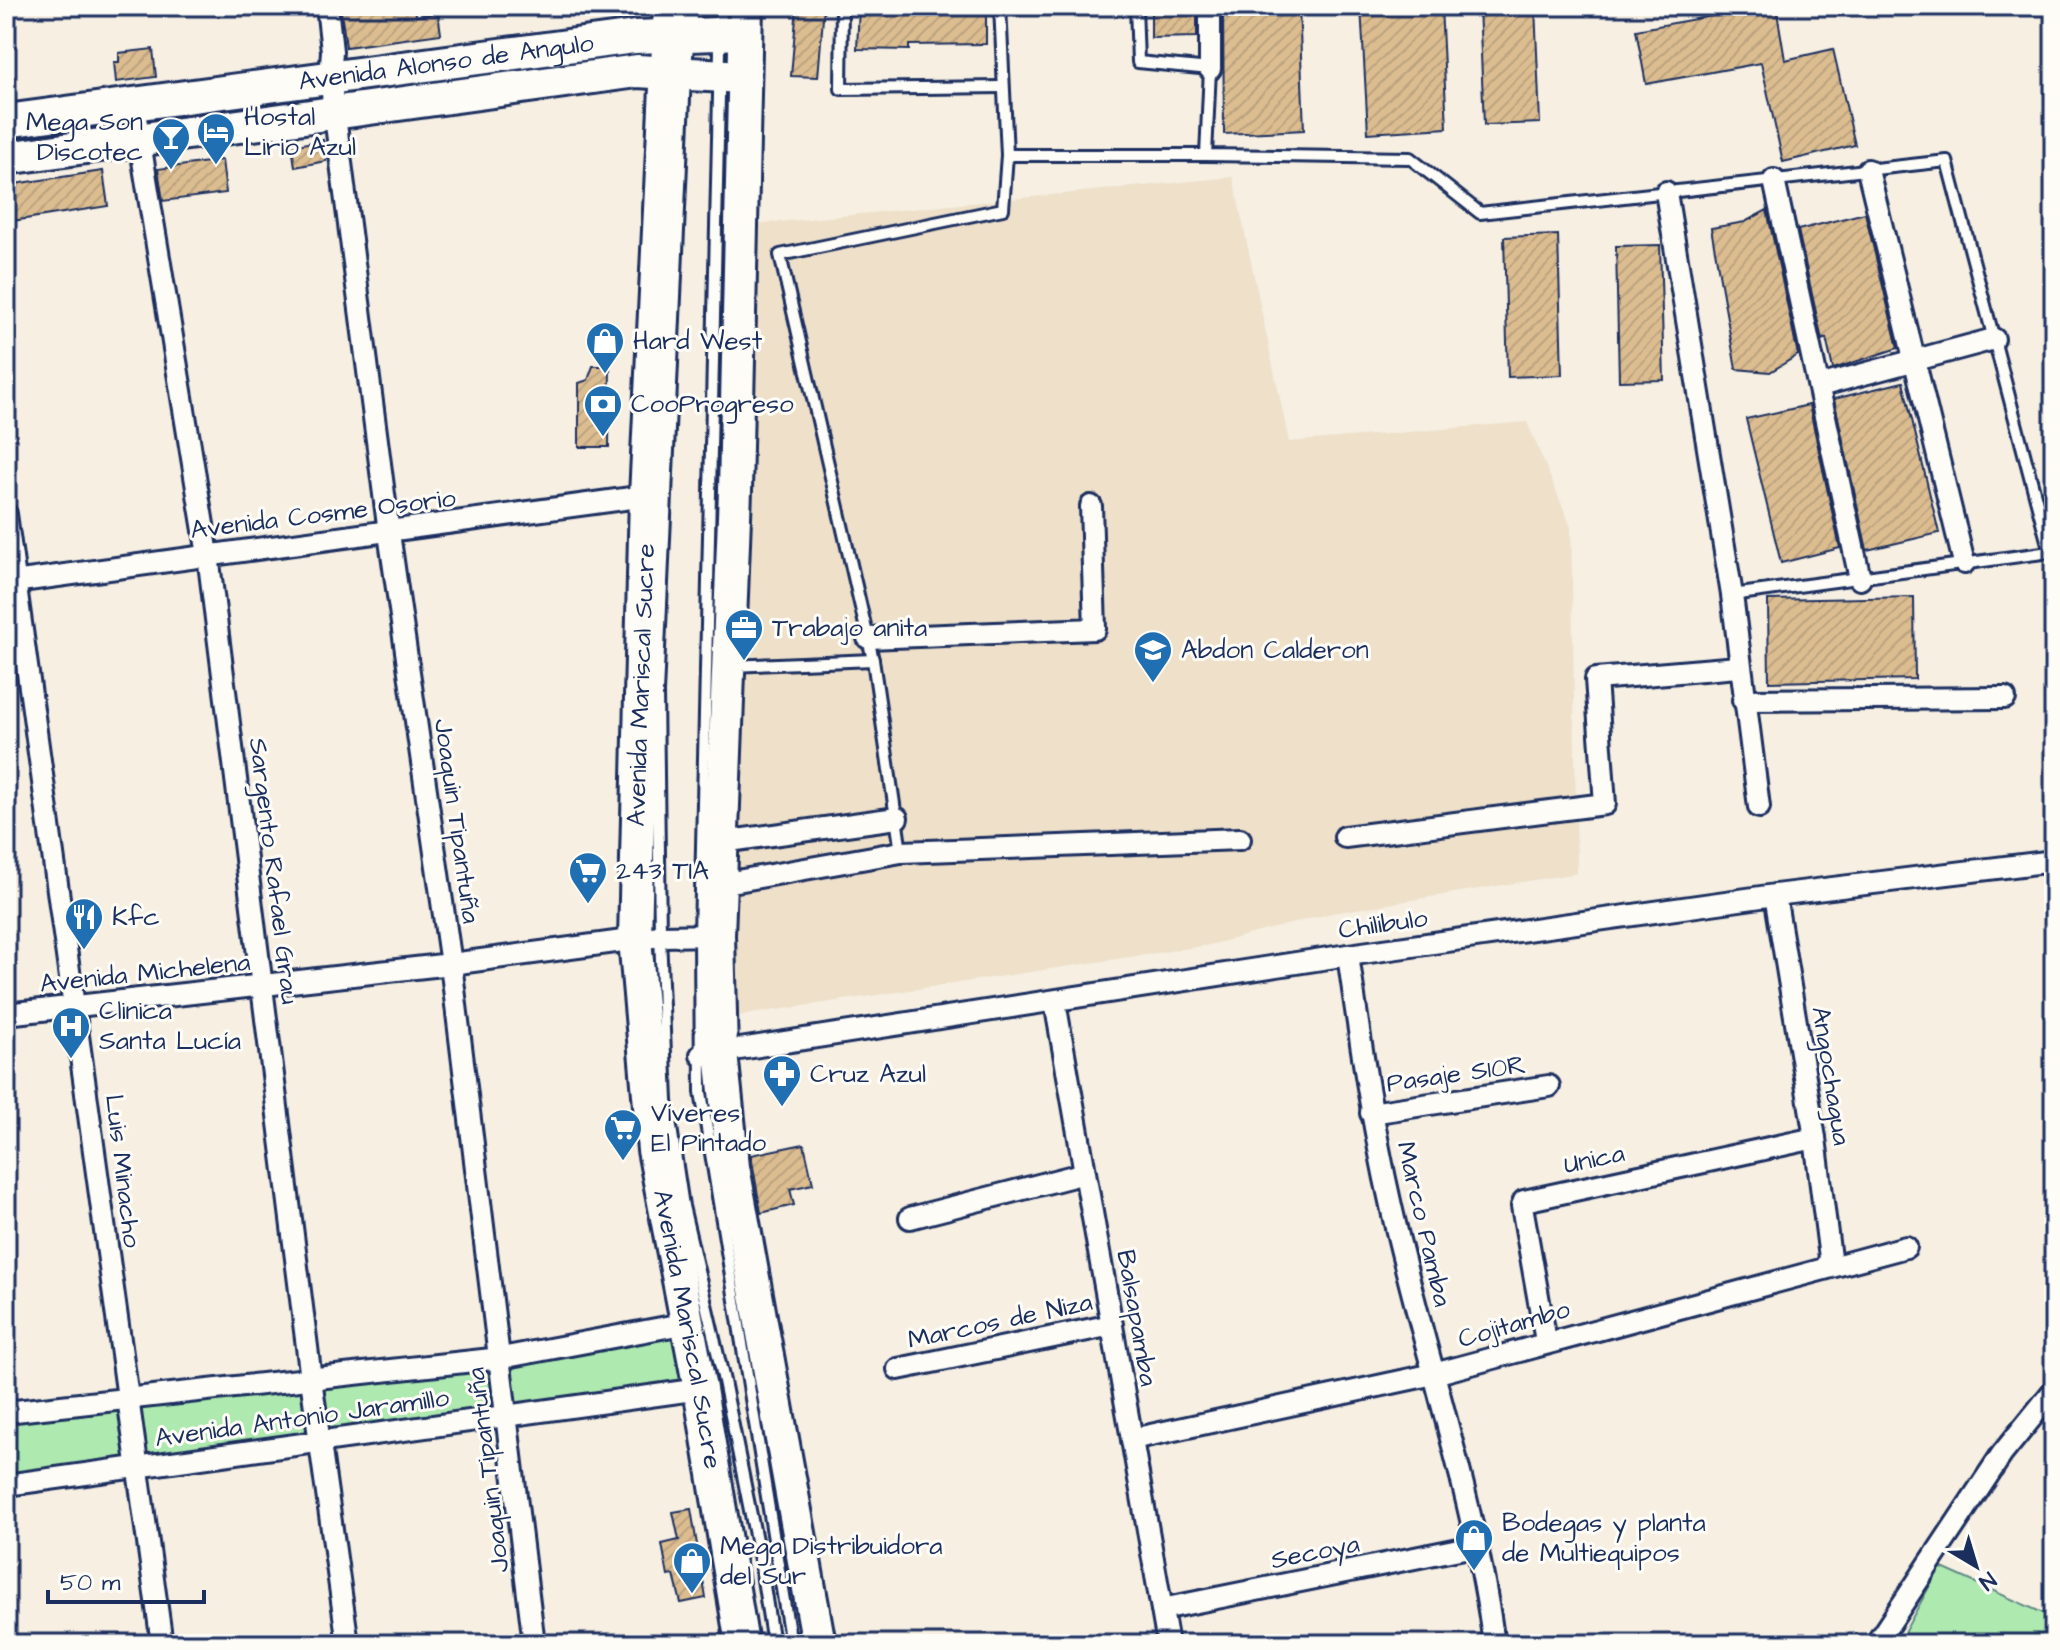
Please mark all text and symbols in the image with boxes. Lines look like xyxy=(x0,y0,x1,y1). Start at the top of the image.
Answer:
street label: Avenida Alonso de Angulo xyxy=(296,25,596,100)
place label: Hostal Lirio Azul xyxy=(244,99,356,165)
place label: Mega Son Discotec xyxy=(26,104,143,170)
hotel icon: Hostal Lirio Azul xyxy=(195,111,237,166)
bar icon: Mega Son Discotec xyxy=(150,116,192,171)
shop icon: Hard West xyxy=(584,320,626,375)
place label: Hard West xyxy=(633,323,763,359)
bank icon: CooProgreso xyxy=(582,383,624,438)
place label: CooProgreso xyxy=(631,386,794,424)
street label: Avenida Cosme Osorio xyxy=(188,480,458,548)
street label: Avenida Mariscal Sucre xyxy=(618,543,664,827)
office icon: Trabajo anita xyxy=(723,607,765,662)
place label: Trabajo anita xyxy=(772,610,927,646)
school or university icon: Abdon Calderon xyxy=(1132,629,1174,684)
place label: Abdon Calderon xyxy=(1181,632,1369,668)
street label: Joaquin Tipantuña xyxy=(425,716,489,926)
street label: Sargento Rafael Grau xyxy=(238,736,308,1006)
supermarket icon: 243 TIA xyxy=(567,850,609,905)
place label: 243 TIA xyxy=(616,853,709,889)
restaurant icon: Kfc xyxy=(63,896,105,951)
place label: Kfc xyxy=(112,899,160,935)
street label: Chilibulo xyxy=(1336,900,1430,948)
street label: Avenida Michelena xyxy=(38,944,252,1002)
place label: Clinica Santa Lucía xyxy=(99,993,241,1059)
street label: Angochagua xyxy=(1800,1004,1860,1148)
hospital icon: Clinica Santa Lucía xyxy=(50,1005,92,1060)
street label: Pasaje S10R xyxy=(1384,1046,1528,1102)
pharmacy icon: Cruz Azul xyxy=(761,1053,803,1108)
place label: Cruz Azul xyxy=(810,1056,926,1092)
street label: Luis Minacho xyxy=(96,1092,150,1250)
place label: Víveres El Pintado xyxy=(651,1095,766,1161)
supermarket icon: Víveres El Pintado xyxy=(602,1107,644,1162)
street label: Unica xyxy=(1560,1135,1628,1183)
street label: Marco Pamba xyxy=(1388,1138,1460,1310)
street label: Avenida Mariscal Sucre xyxy=(644,1187,731,1472)
street label: Balsapamba xyxy=(1107,1247,1167,1389)
street label: Marcos de Niza xyxy=(904,1284,1096,1358)
street label: Cojitambo xyxy=(1454,1291,1574,1357)
street label: Joaquin Tipantuña xyxy=(458,1365,518,1575)
street label: Avenida Antonio Jaramillo xyxy=(153,1379,452,1456)
place label: Bodegas y planta de Multiequipos xyxy=(1502,1505,1706,1571)
shop icon: Bodegas y planta de Multiequipos xyxy=(1453,1517,1495,1572)
street label: Secoya xyxy=(1268,1526,1363,1580)
north arrow xyxy=(1936,1526,2016,1606)
place label: Mega Distribuidora del Sur xyxy=(720,1528,943,1594)
shop icon: Mega Distribuidora del Sur xyxy=(671,1540,713,1595)
scale bar xyxy=(48,1554,204,1604)
text: N xyxy=(1972,1564,2002,1597)
text: 50 m xyxy=(60,1566,121,1600)

